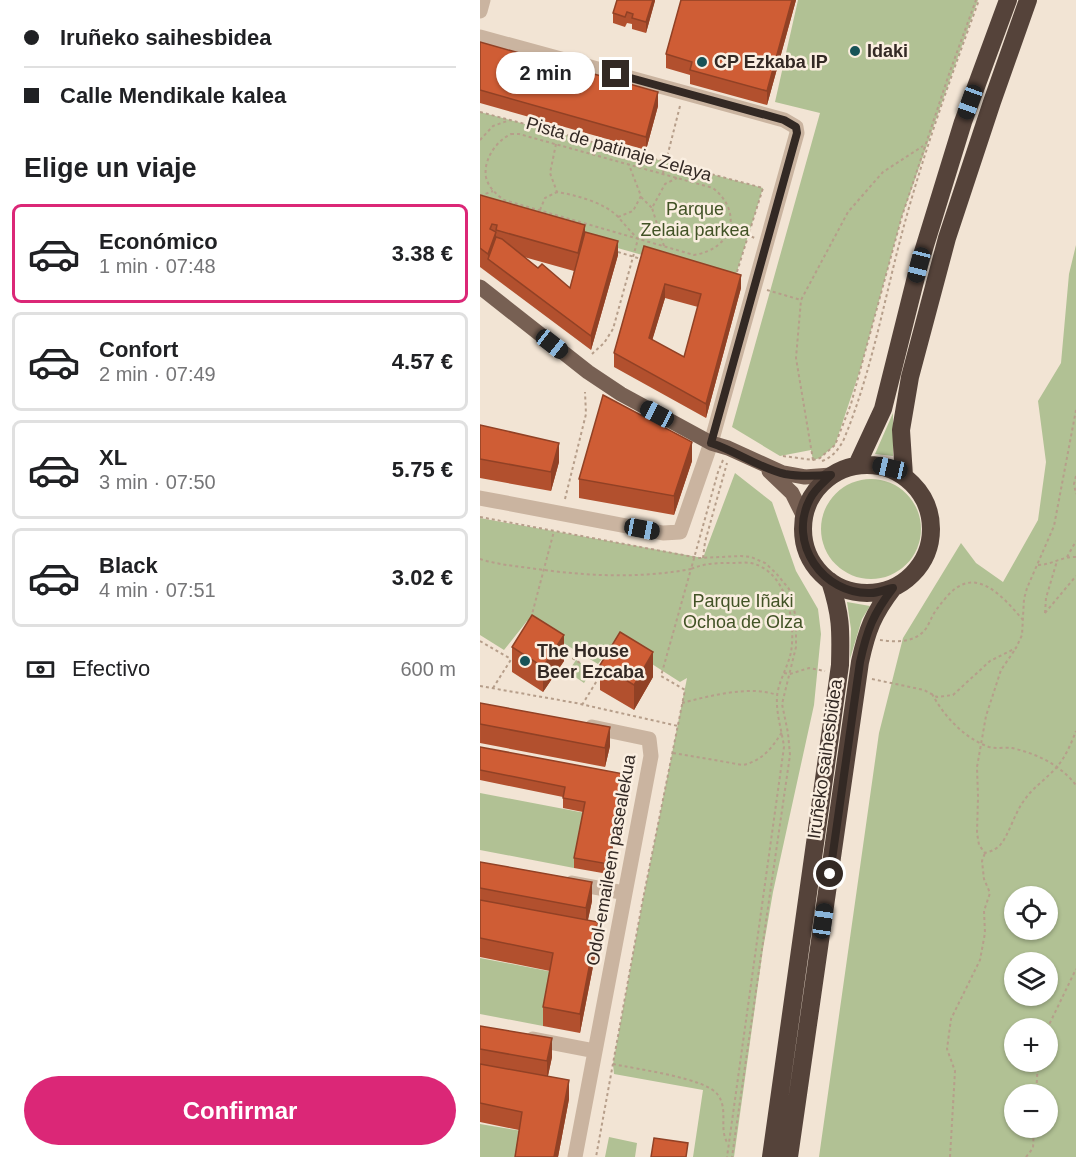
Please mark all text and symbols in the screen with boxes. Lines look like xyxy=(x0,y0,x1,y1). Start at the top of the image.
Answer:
text: Iruñeko saihesbidea xyxy=(60,25,272,50)
place label: Idaki xyxy=(867,41,908,61)
marker: Idaki xyxy=(848,44,862,58)
place label: CP Ezkaba IP xyxy=(714,52,828,72)
callout: 2 min xyxy=(496,53,595,95)
marker: CP Ezkaba IP xyxy=(695,55,709,69)
route end xyxy=(602,60,629,87)
text: 2 min xyxy=(519,62,572,84)
car xyxy=(955,82,985,122)
text: Calle Mendikale kalea xyxy=(60,83,286,108)
street label: Pista de patinaje Zelaya xyxy=(524,113,715,185)
text: Elige un viaje xyxy=(24,153,197,183)
park label: Parque Zelaia parkea xyxy=(640,199,751,240)
icon: car xyxy=(27,227,81,281)
text: Económico xyxy=(99,229,218,254)
text: 3.38 € xyxy=(392,241,453,266)
car xyxy=(906,245,932,285)
text: 1 min · 07:48 xyxy=(99,255,216,277)
car xyxy=(532,326,572,362)
icon: car xyxy=(27,335,81,389)
text: Confort xyxy=(99,337,178,362)
text: 4.57 € xyxy=(392,349,453,374)
text: 2 min · 07:49 xyxy=(99,363,216,385)
car xyxy=(637,398,677,430)
icon: car xyxy=(27,443,81,497)
text: XL xyxy=(99,445,127,470)
car xyxy=(870,455,910,481)
text: 5.75 € xyxy=(392,457,453,482)
text: 3 min · 07:50 xyxy=(99,471,216,493)
car xyxy=(623,517,661,541)
icon: car xyxy=(27,551,81,605)
text: Black xyxy=(99,553,158,578)
text: 3.02 € xyxy=(392,565,453,590)
text: 4 min · 07:51 xyxy=(99,579,216,601)
park label: Parque Iñaki Ochoa de Olza xyxy=(683,591,804,632)
place label: The House Beer Ezcaba xyxy=(537,641,645,682)
icon: cash xyxy=(24,653,57,686)
marker: The House Beer Ezcaba xyxy=(518,654,532,668)
text: Efectivo xyxy=(72,656,150,681)
text: 600 m xyxy=(400,658,456,680)
street label: Iruñeko saihesbidea xyxy=(804,677,846,840)
street label: Odol-emaileen pasealekua xyxy=(583,752,640,967)
route start xyxy=(816,860,843,887)
map controls xyxy=(1004,886,1058,1138)
button: locate xyxy=(1004,886,1058,940)
car xyxy=(812,902,834,940)
button: layers xyxy=(1004,952,1058,1006)
button: + xyxy=(1004,1018,1058,1072)
button: Confirmar xyxy=(24,1076,456,1145)
button: − xyxy=(1004,1084,1058,1138)

